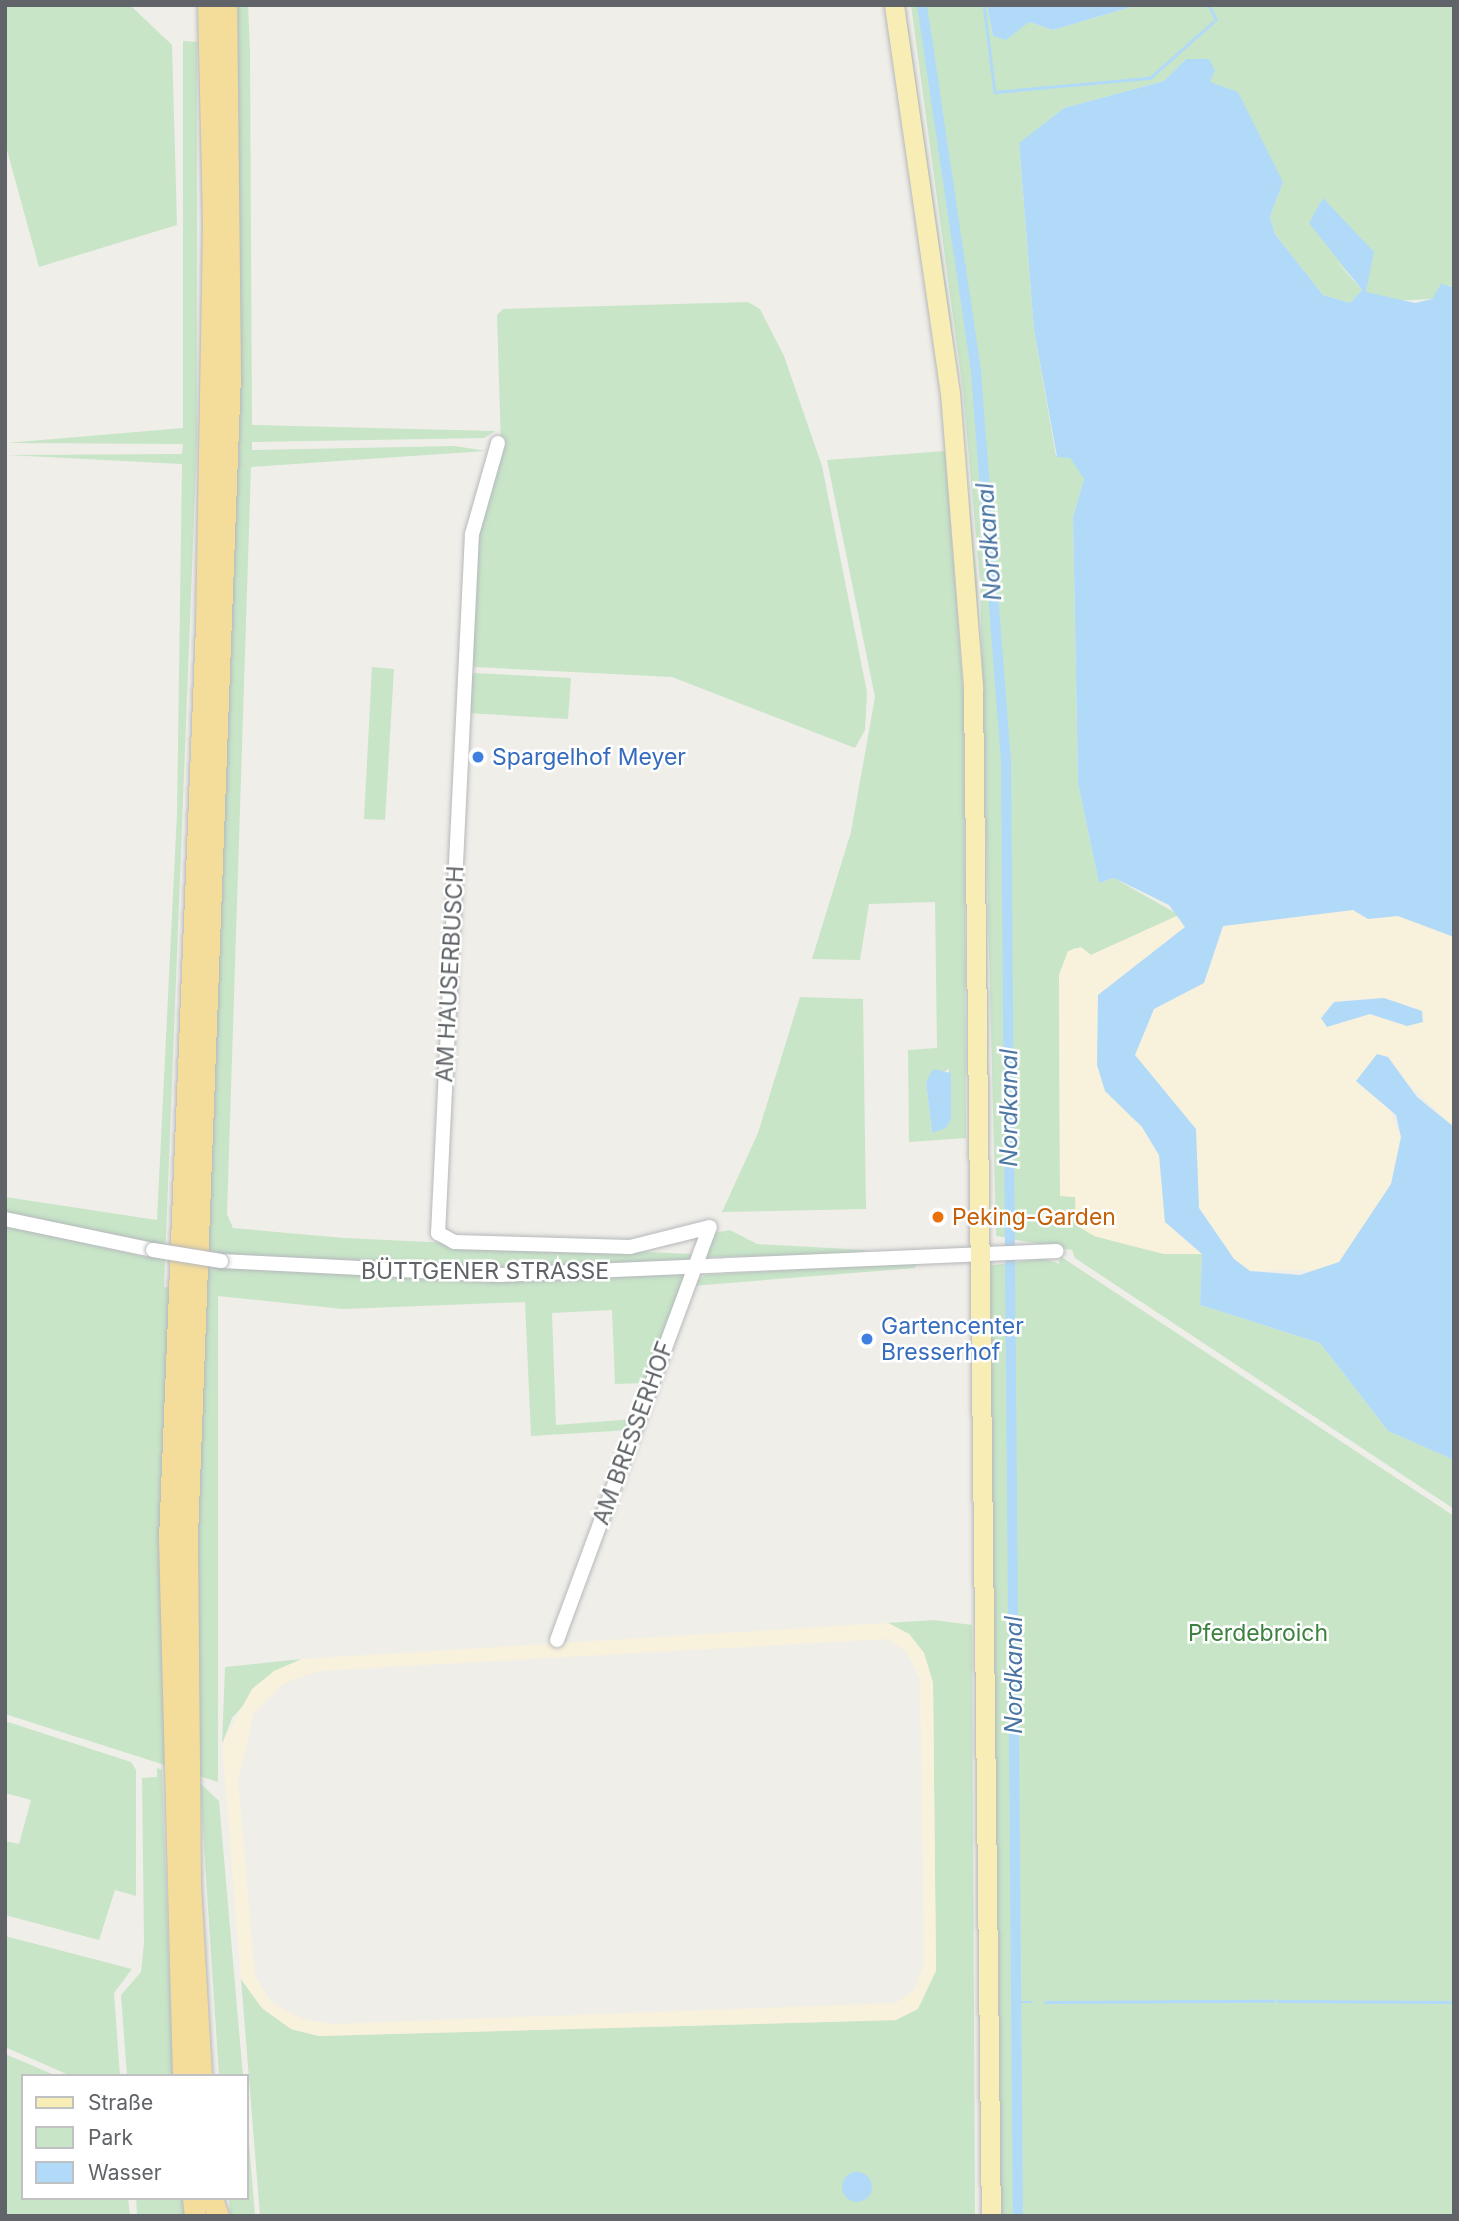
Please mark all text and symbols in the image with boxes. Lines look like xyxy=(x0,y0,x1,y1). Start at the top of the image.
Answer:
water label: Nordkanal xyxy=(971,482,1007,602)
place label: Spargelhof Meyer xyxy=(492,743,686,771)
marker: Spargelhof Meyer xyxy=(470,749,486,765)
street label: AM HAUSERBUSCH xyxy=(431,865,469,1083)
water label: Nordkanal xyxy=(995,1049,1023,1167)
place label: Peking-Garden xyxy=(952,1203,1116,1231)
marker: Peking-Garden xyxy=(930,1209,946,1225)
street label: BÜTTGENER STRASSE xyxy=(361,1257,609,1285)
place label: Gartencenter Bresserhof xyxy=(881,1312,1024,1366)
marker: Gartencenter Bresserhof xyxy=(859,1331,875,1347)
street label: AM BRESSERHOF xyxy=(587,1338,679,1528)
water label: Nordkanal xyxy=(1000,1616,1028,1734)
park label: Pferdebroich xyxy=(1188,1619,1328,1647)
legend xyxy=(21,2074,248,2200)
text: Straße xyxy=(88,2090,153,2115)
text: Park xyxy=(88,2125,133,2150)
text: Wasser xyxy=(88,2160,162,2185)

